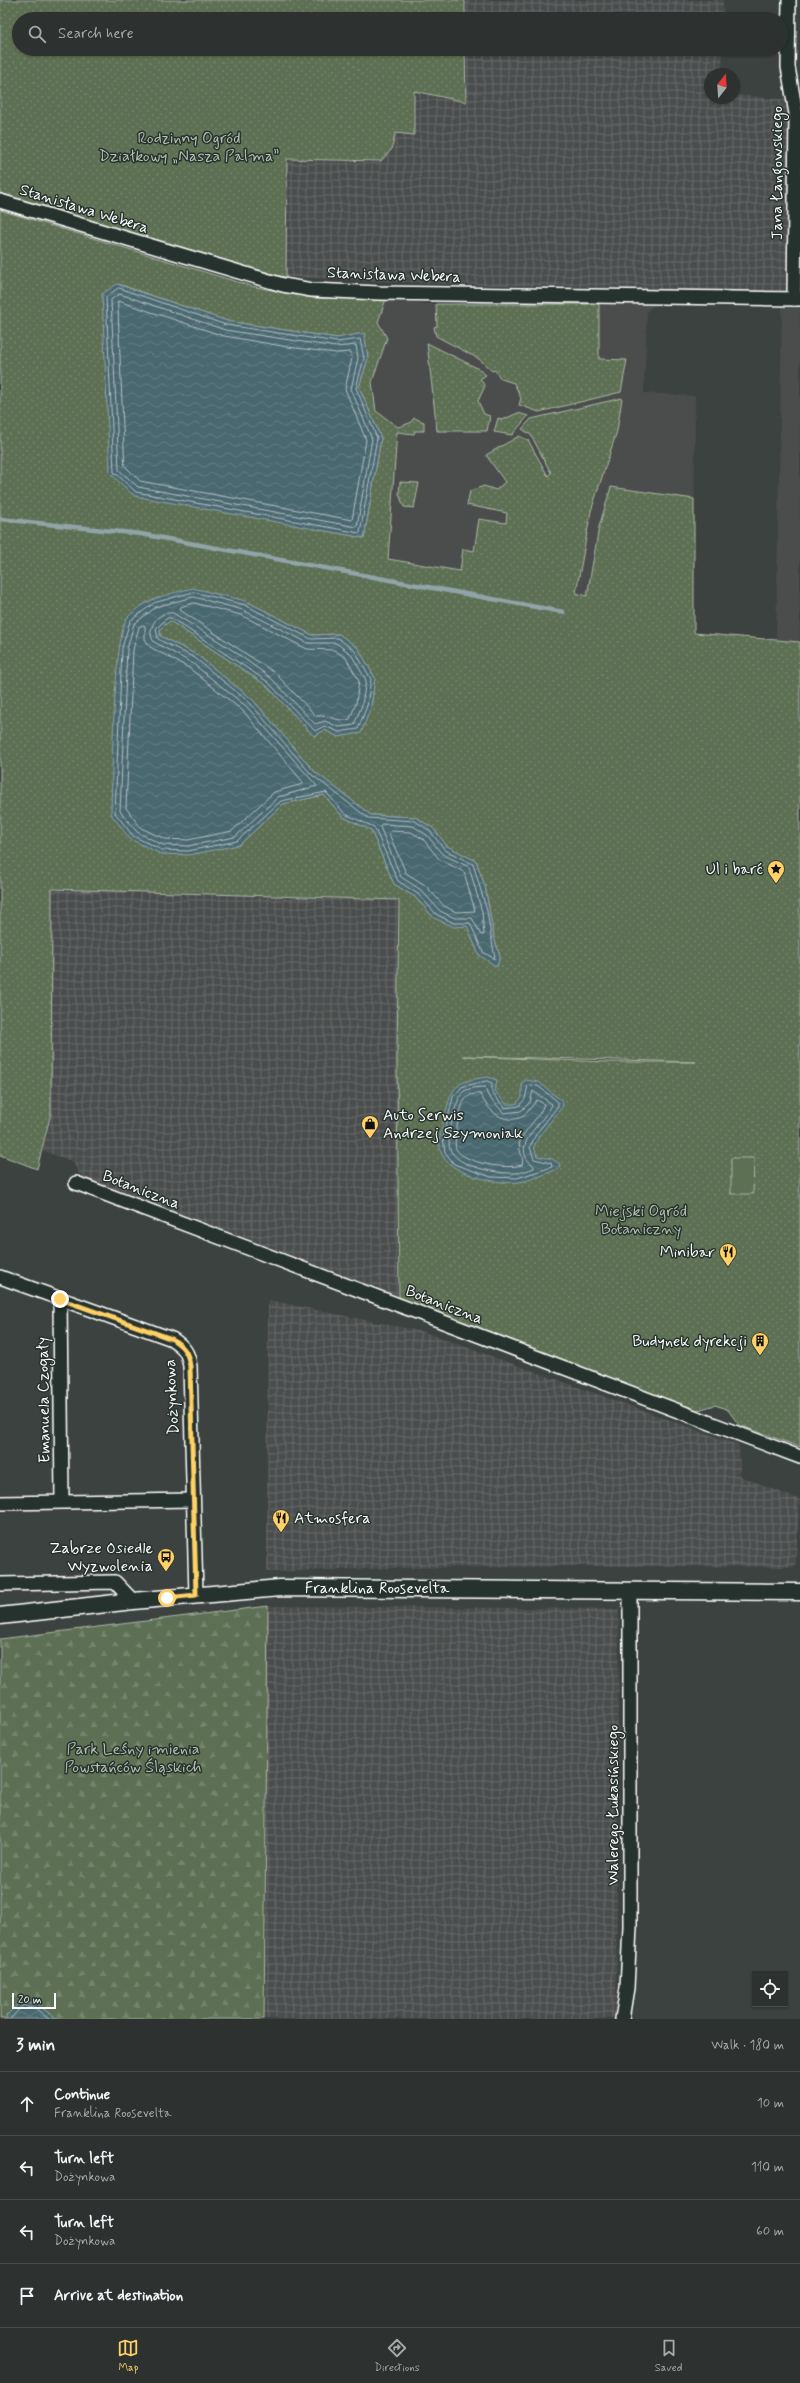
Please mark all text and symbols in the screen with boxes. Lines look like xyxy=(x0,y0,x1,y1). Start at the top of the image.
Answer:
search box xyxy=(12,12,788,56)
icon: search xyxy=(26,23,48,45)
text: Search here xyxy=(58,24,134,44)
north arrow xyxy=(704,68,740,104)
street label: Jana Łangowskiego xyxy=(767,106,789,240)
park label: Rodzinny Ogród Działkowy „Nasza Palma” xyxy=(99,128,279,167)
street label: Stanisława Webera xyxy=(17,179,151,239)
street label: Stanisława Webera xyxy=(327,262,461,288)
place label: Ul i barć xyxy=(706,859,763,880)
place icon: Ul i barć xyxy=(766,859,786,884)
place label: Auto Serwis Andrzej Szymoniak xyxy=(383,1105,523,1144)
shop icon: Auto Serwis Andrzej Szymoniak xyxy=(360,1114,380,1139)
street label: Botaniczna xyxy=(99,1166,183,1214)
park label: Miejski Ogród Botaniczny xyxy=(595,1201,687,1240)
place label: Minibar xyxy=(660,1242,715,1263)
restaurant icon: Minibar xyxy=(718,1242,738,1267)
street label: Botaniczna xyxy=(402,1281,486,1329)
route end xyxy=(51,1290,69,1308)
place label: Budynek dyrekcji xyxy=(632,1331,747,1352)
building icon: Budynek dyrekcji xyxy=(750,1331,770,1356)
street label: Emanuela Czogały xyxy=(32,1337,57,1463)
street label: Dożynkowa xyxy=(160,1359,184,1435)
restaurant icon: Atmosfera xyxy=(271,1508,291,1533)
place label: Atmosfera xyxy=(294,1508,370,1529)
place label: Zabrze Osiedle Wyzwolenia xyxy=(49,1538,153,1577)
bus stop icon: Zabrze Osiedle Wyzwolenia xyxy=(156,1547,176,1572)
street label: Franklina Roosevelta xyxy=(305,1578,450,1599)
route start xyxy=(158,1589,176,1607)
street label: Walerego Łukasińskiego xyxy=(603,1725,625,1885)
park label: Park Leśny imienia Powstańców Śląskich xyxy=(65,1739,201,1778)
map controls xyxy=(752,1971,788,2007)
button: locate xyxy=(752,1971,788,2007)
scale bar xyxy=(12,1991,56,2010)
text: 20 m xyxy=(18,1993,41,2007)
text: 3 min xyxy=(16,2034,55,2056)
text: Walk · 180 m xyxy=(711,2037,784,2054)
text: Continue xyxy=(54,2085,110,2105)
icon: ahead xyxy=(16,2093,38,2115)
text: 10 m xyxy=(757,2095,784,2112)
text: Franklina Roosevelta xyxy=(54,2105,172,2122)
text: Turn left xyxy=(54,2149,114,2169)
icon: left xyxy=(16,2157,38,2179)
text: 110 m xyxy=(751,2159,784,2176)
text: Dożynkowa xyxy=(54,2169,115,2186)
text: Turn left xyxy=(54,2213,114,2233)
icon: left xyxy=(16,2221,38,2243)
text: 60 m xyxy=(756,2223,784,2240)
text: Dożynkowa xyxy=(54,2233,115,2250)
icon: arrive xyxy=(16,2285,38,2307)
text: Arrive at destination xyxy=(54,2286,183,2306)
tab: Map xyxy=(117,2337,139,2375)
tab: Directions xyxy=(374,2337,420,2375)
tab: Saved xyxy=(655,2337,682,2375)

